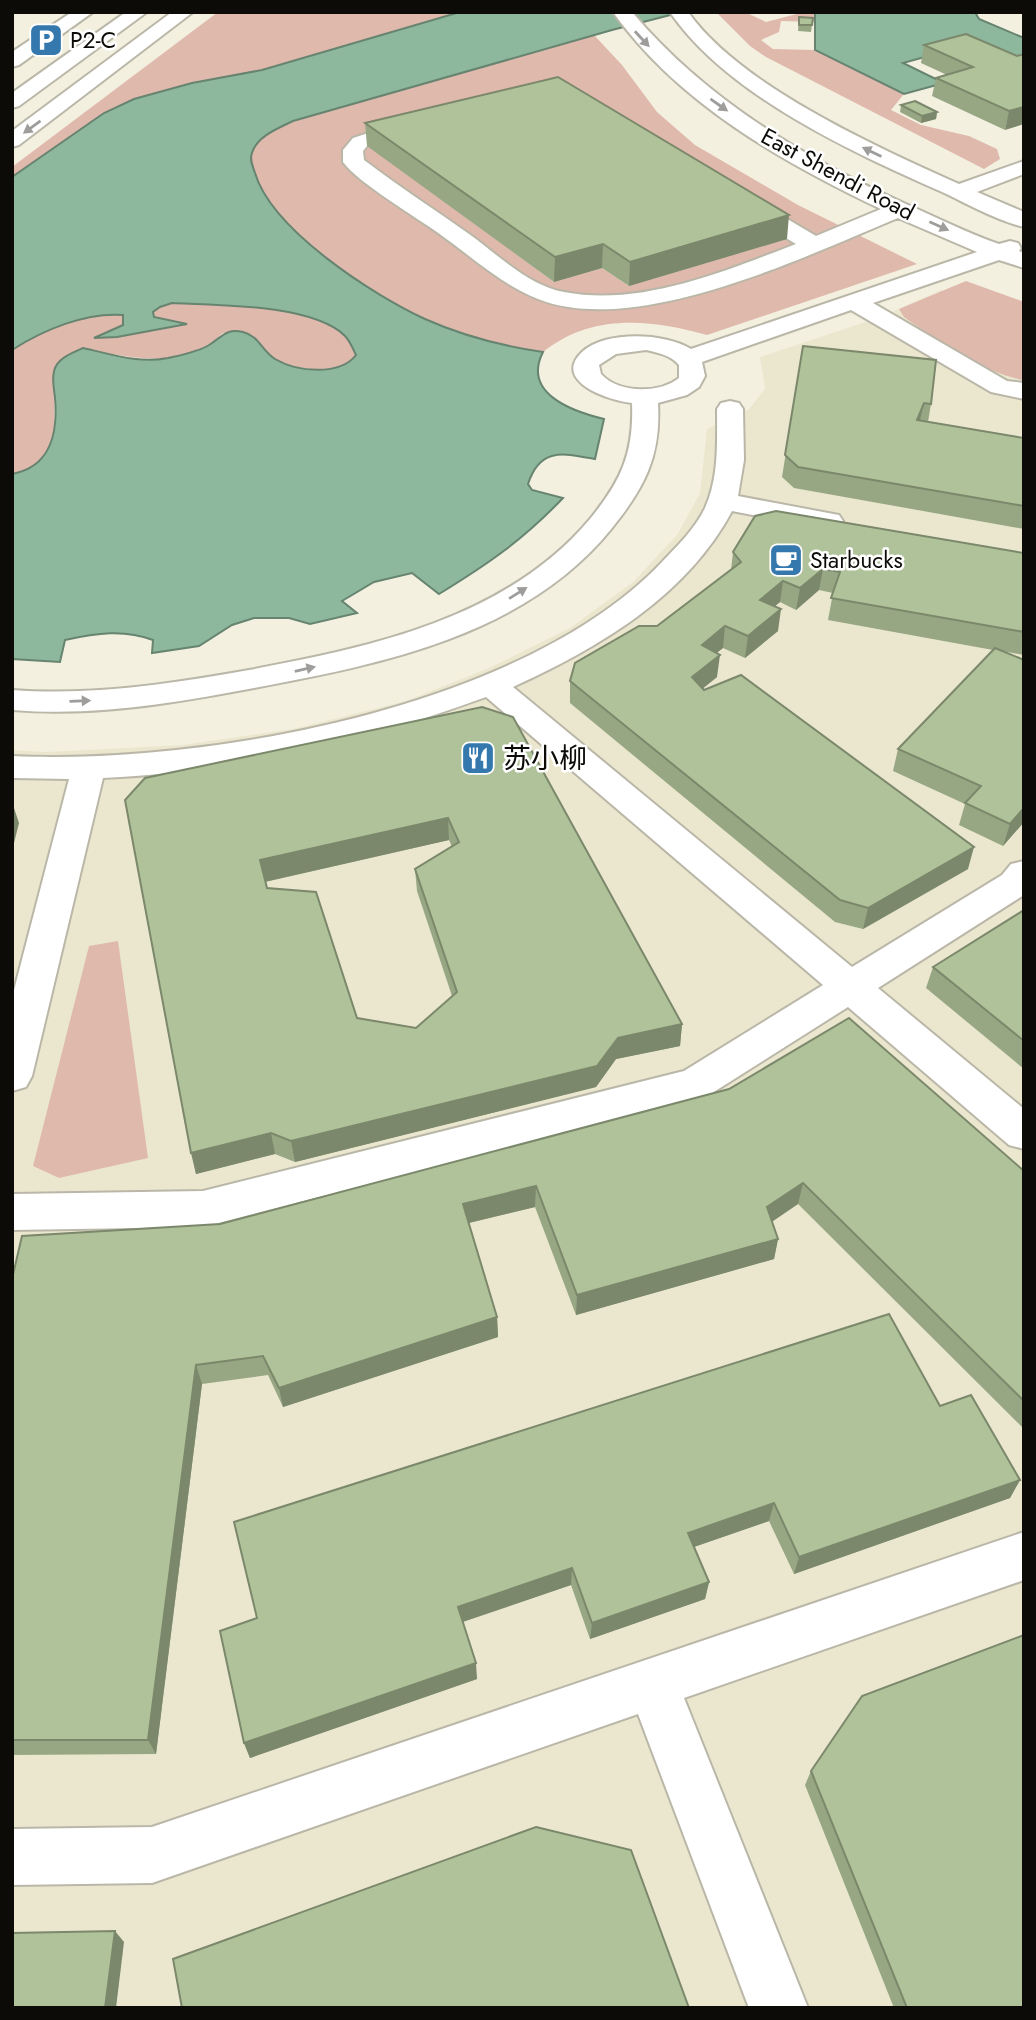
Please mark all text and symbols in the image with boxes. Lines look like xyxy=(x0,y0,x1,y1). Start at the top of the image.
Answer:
parking icon: P2-C xyxy=(27,21,65,59)
place label: P2-C xyxy=(70,23,116,57)
one-way arrow xyxy=(634,30,650,47)
one-way arrow xyxy=(709,98,728,111)
street label: East Shendi Road xyxy=(755,119,921,229)
one-way arrow xyxy=(23,120,41,134)
one-way arrow xyxy=(862,146,882,157)
one-way arrow xyxy=(929,221,950,232)
cafe icon: Starbucks xyxy=(767,541,805,579)
place label: Starbucks xyxy=(810,543,903,577)
one-way arrow xyxy=(509,587,528,599)
one-way arrow xyxy=(294,663,316,674)
one-way arrow xyxy=(70,695,92,707)
place label: 苏小柳 xyxy=(503,738,587,779)
restaurant icon: 苏小柳 xyxy=(459,739,497,777)

